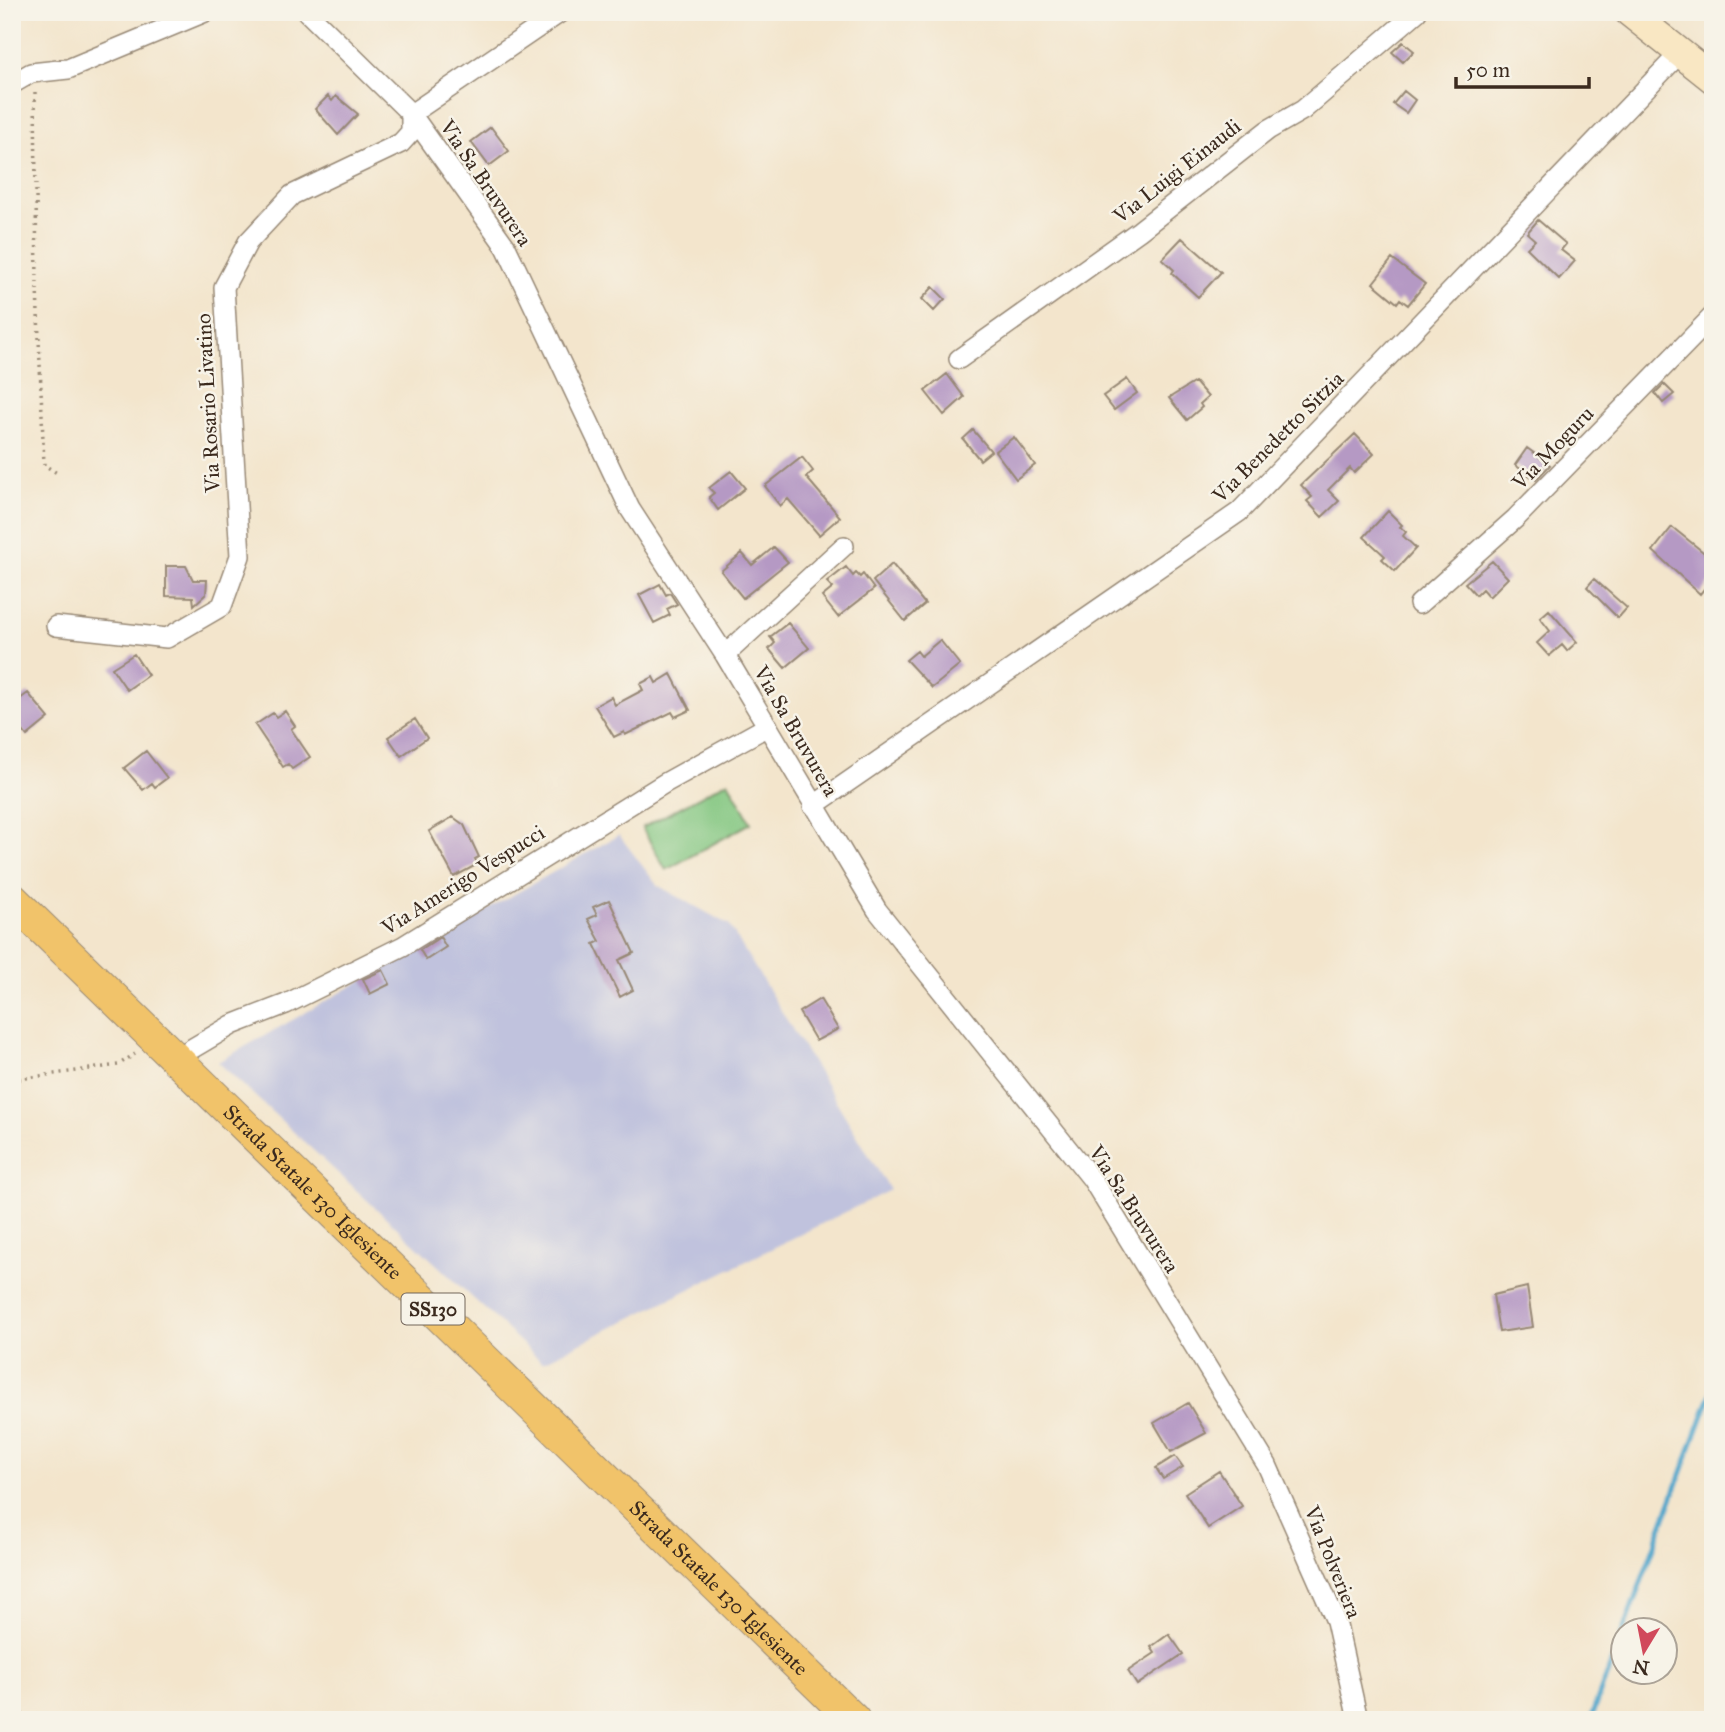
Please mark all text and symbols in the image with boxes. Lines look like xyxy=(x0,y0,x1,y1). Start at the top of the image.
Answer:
scale bar xyxy=(1456,46,1588,90)
text: 50 m xyxy=(1466,57,1511,83)
street label: Via Luigi Einaudi xyxy=(1107,113,1246,230)
street label: Via Sa Bruvurera xyxy=(434,114,538,251)
street label: Via Rosario Livatino xyxy=(190,312,226,494)
street label: Via Benedetto Sitzia xyxy=(1206,366,1349,509)
street label: Via Moguru xyxy=(1506,401,1599,496)
street label: Via Sa Bruvurera xyxy=(748,660,844,801)
street label: Via Amerigo Vespucci xyxy=(376,819,550,941)
street label: Strada Statale 130 Iglesiente xyxy=(218,1099,408,1285)
street label: Via Sa Bruvurera xyxy=(1083,1140,1185,1278)
road number: SS130 xyxy=(402,1294,464,1324)
street label: Strada Statale 130 Iglesiente xyxy=(624,1495,814,1681)
street label: Via Polveriera xyxy=(1298,1501,1367,1622)
north arrow xyxy=(1610,1616,1680,1686)
text: N xyxy=(1631,1655,1651,1680)

